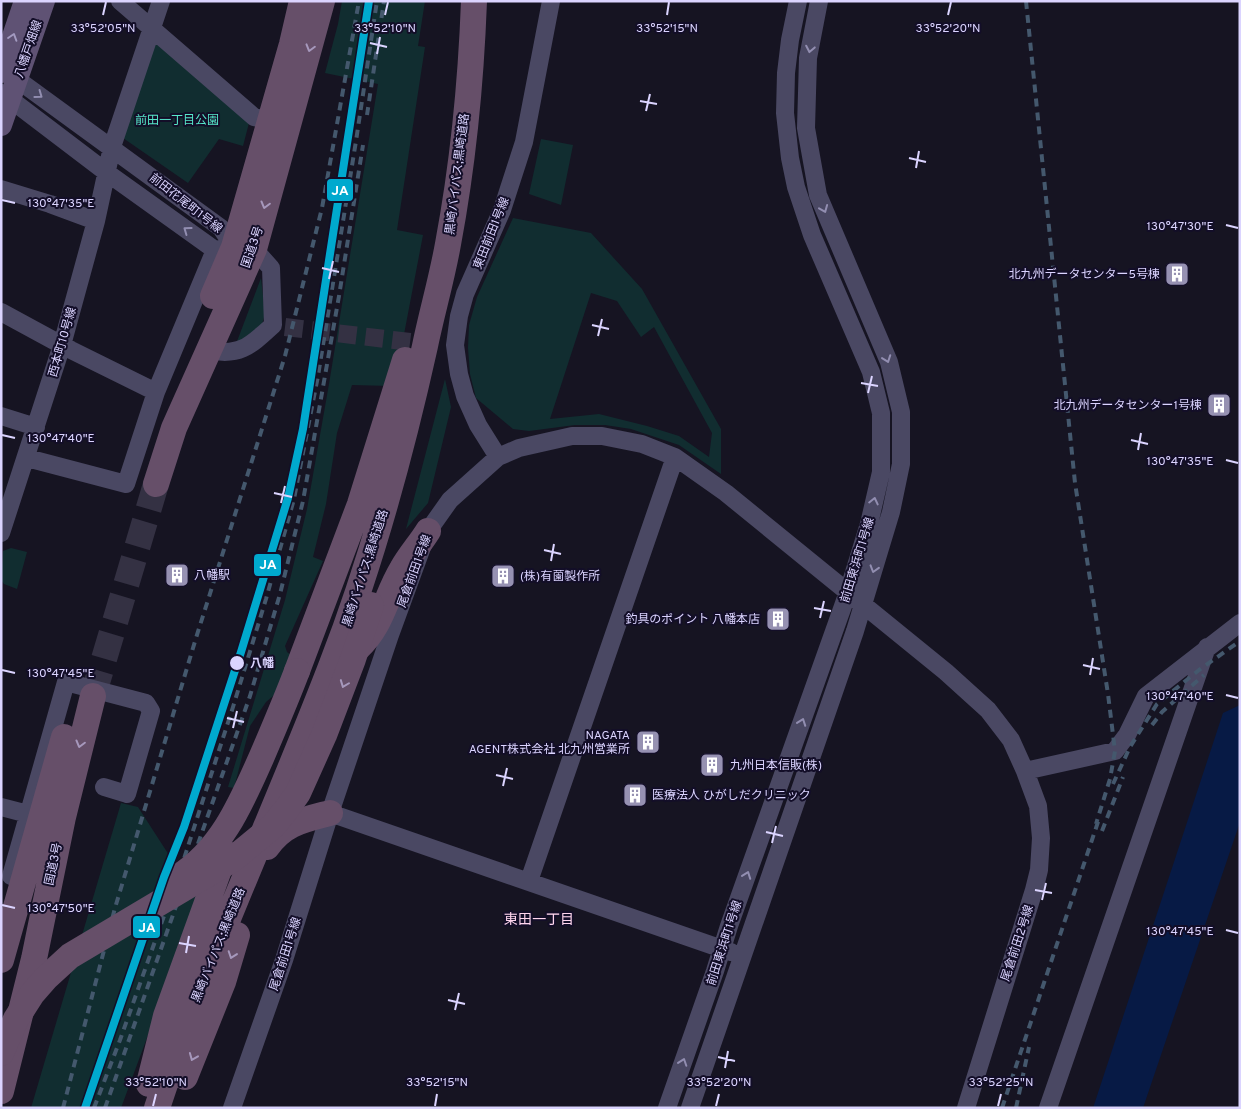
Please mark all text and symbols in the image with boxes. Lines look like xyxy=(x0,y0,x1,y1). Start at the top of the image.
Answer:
street label: 八幡戸畑線 xyxy=(12,18,46,80)
text: 33°52'05"N xyxy=(70,21,136,37)
text: 33°52'10"N xyxy=(354,21,416,37)
text: 33°52'15"N xyxy=(636,21,698,37)
text: 33°52'20"N xyxy=(915,21,981,37)
one-way arrow xyxy=(7,33,17,41)
one-way arrow xyxy=(305,44,315,52)
one-way arrow xyxy=(805,45,815,54)
one-way arrow xyxy=(33,89,43,98)
street label: 黒崎バイパス;黒崎道路 xyxy=(443,112,473,236)
park label: 前田一丁目公園 xyxy=(135,113,219,129)
street label: 前田花尾町1号線 xyxy=(146,170,225,237)
line badge: JA xyxy=(326,178,354,202)
text: JA xyxy=(331,183,349,200)
street label: 東田前田1号線 xyxy=(470,195,514,272)
text: 130°47'35"E xyxy=(27,196,95,212)
one-way arrow xyxy=(261,200,271,208)
one-way arrow xyxy=(818,204,828,213)
text: 130°47'30"E xyxy=(1146,219,1214,235)
street label: 国道3号 xyxy=(238,224,268,270)
one-way arrow xyxy=(183,227,193,236)
building icon: 北九州データセンター5号棟 xyxy=(1164,261,1190,287)
place label: 北九州データセンター5号棟 xyxy=(1009,267,1160,283)
street label: 西本町10号線 xyxy=(45,305,81,379)
one-way arrow xyxy=(881,354,891,363)
building icon: 北九州データセンター1号棟 xyxy=(1206,392,1232,418)
place label: 北九州データセンター1号棟 xyxy=(1054,398,1202,414)
text: 130°47'40"E xyxy=(27,431,95,447)
text: 130°47'35"E xyxy=(1146,454,1214,470)
one-way arrow xyxy=(868,496,879,505)
street label: 黒崎バイパス;黒崎道路 xyxy=(339,508,392,629)
street label: 前田東浜町1号線 xyxy=(837,516,879,605)
street label: 尾倉前田1号線 xyxy=(394,533,436,610)
line badge: JA xyxy=(253,553,282,577)
text: JA xyxy=(259,557,277,574)
building icon: 八幡駅 xyxy=(164,562,190,588)
building icon: (株)有薗製作所 xyxy=(490,563,516,589)
one-way arrow xyxy=(870,564,880,572)
place label: 八幡駅 xyxy=(194,568,230,584)
place label: (株)有薗製作所 xyxy=(520,569,600,585)
building icon: 釣具のポイント 八幡本店 xyxy=(765,606,791,632)
place label: 釣具のポイント 八幡本店 xyxy=(625,612,760,628)
marker: 八幡 xyxy=(228,654,246,672)
place label: 八幡 xyxy=(250,656,274,672)
text: 130°47'45"E xyxy=(27,666,95,682)
one-way arrow xyxy=(339,679,350,688)
text: 130°47'40"E xyxy=(1146,689,1214,705)
one-way arrow xyxy=(796,718,806,727)
place label: NAGATA AGENT株式会社 北九州営業所 xyxy=(469,728,630,758)
building icon: NAGATA AGENT株式会社 北九州営業所 xyxy=(635,729,661,755)
one-way arrow xyxy=(75,739,86,748)
building icon: 九州日本信販(株) xyxy=(699,752,725,778)
place label: 九州日本信販(株) xyxy=(730,758,822,774)
building icon: 医療法人 ひがしだクリニック xyxy=(622,782,648,808)
place label: 医療法人 ひがしだクリニック xyxy=(652,788,811,804)
street label: 国道3号 xyxy=(42,841,66,887)
one-way arrow xyxy=(741,871,751,880)
street label: 黒崎バイパス;黒崎道路 xyxy=(189,886,249,1005)
street label: 前田東浜町1号線 xyxy=(704,899,746,988)
text: 130°47'50"E xyxy=(27,901,95,917)
street label: 尾倉前田2号線 xyxy=(998,903,1038,984)
district label: 東田一丁目 xyxy=(504,912,574,929)
line badge: JA xyxy=(132,915,161,939)
street label: 尾倉前田1号線 xyxy=(267,915,305,993)
text: JA xyxy=(138,920,156,937)
text: 130°47'45"E xyxy=(1146,924,1214,940)
one-way arrow xyxy=(228,950,238,959)
one-way arrow xyxy=(189,1052,199,1061)
one-way arrow xyxy=(677,1058,687,1066)
text: 33°52'10"N xyxy=(125,1075,187,1091)
text: 33°52'15"N xyxy=(406,1075,468,1091)
text: 33°52'20"N xyxy=(686,1075,752,1091)
text: 33°52'25"N xyxy=(969,1075,1033,1091)

